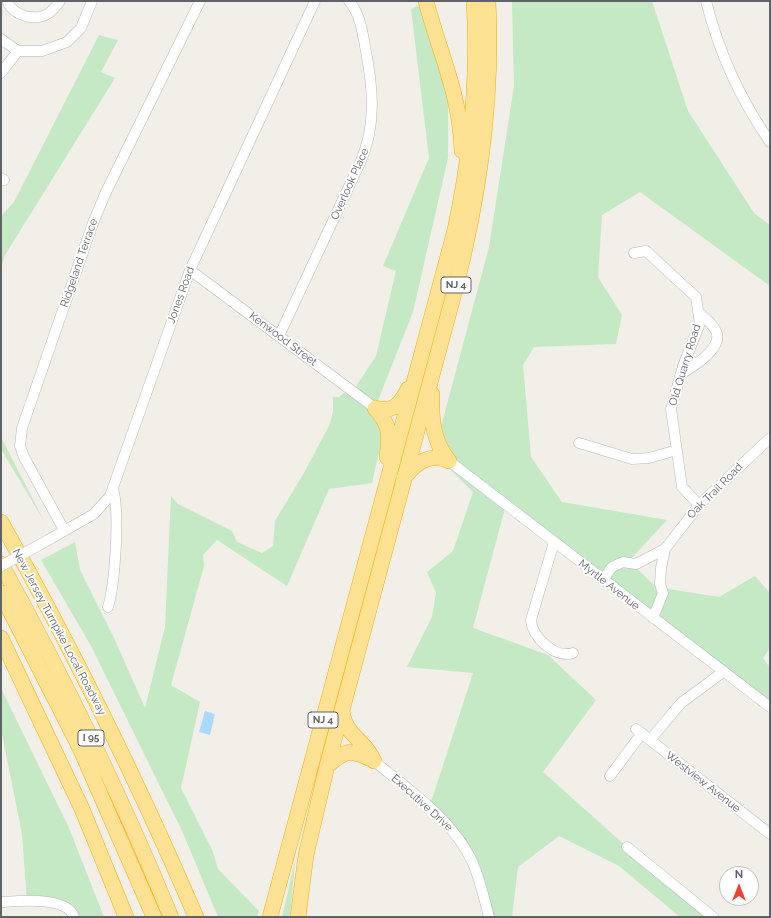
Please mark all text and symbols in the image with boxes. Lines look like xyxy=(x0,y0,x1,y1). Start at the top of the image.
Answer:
street label: Overlook Place xyxy=(328,146,372,222)
street label: Ridgeland Terrace xyxy=(58,217,100,309)
street label: Jones Road xyxy=(165,265,197,325)
road number: NJ 4 xyxy=(441,277,471,293)
street label: Kenwood Street xyxy=(246,309,320,369)
street label: Old Quarry Road xyxy=(666,323,704,407)
street label: Oak Trail Road xyxy=(685,461,745,521)
street label: New Jersey Turnpike Local Roadway xyxy=(9,547,109,717)
street label: Myrtle Avenue xyxy=(576,557,642,613)
road number: NJ 4 xyxy=(308,712,338,728)
road number: I 95 xyxy=(78,730,104,746)
street label: Westview Avenue xyxy=(663,749,743,815)
street label: Executive Drive xyxy=(389,772,455,834)
north arrow xyxy=(719,866,759,906)
text: N xyxy=(735,868,743,881)

